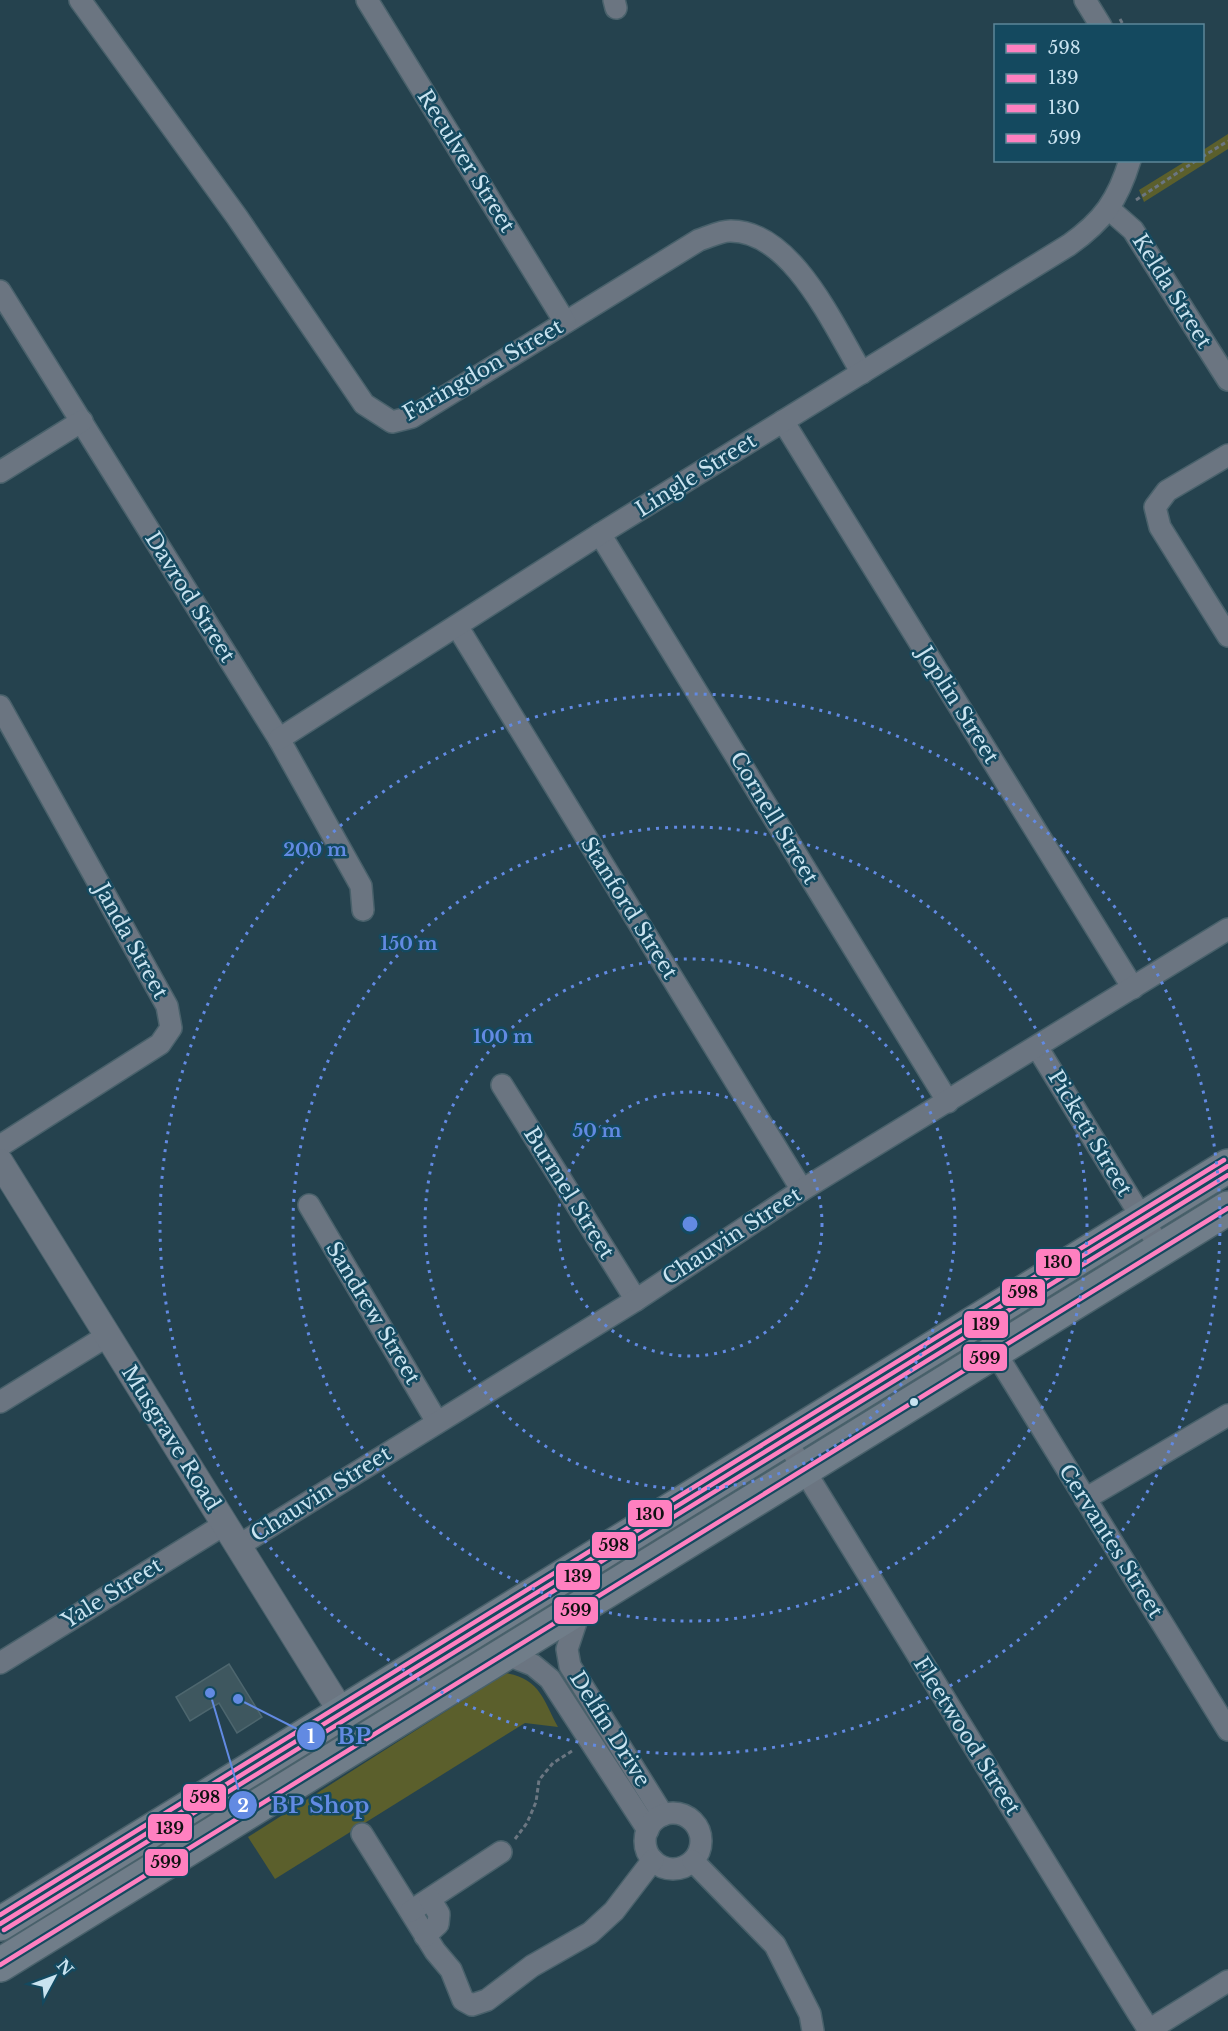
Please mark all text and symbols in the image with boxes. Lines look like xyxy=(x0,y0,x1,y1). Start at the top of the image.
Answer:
legend xyxy=(994,24,1204,162)
text: 598 xyxy=(1048,37,1081,59)
text: 139 xyxy=(1048,67,1079,89)
street label: Reculver Street xyxy=(412,85,520,237)
text: 130 xyxy=(1048,97,1080,119)
text: 599 xyxy=(1048,127,1081,149)
street label: Kelda Street xyxy=(1127,229,1217,353)
street label: Faringdon Street xyxy=(398,314,568,426)
street label: Lingle Street xyxy=(631,428,761,522)
street label: Davrod Street xyxy=(139,527,241,667)
street label: Joplin Street xyxy=(910,639,1004,768)
street label: Cornell Street xyxy=(724,747,824,889)
street label: Stanford Street xyxy=(575,832,683,984)
text: 200 m xyxy=(283,839,347,861)
street label: Janda Street xyxy=(87,876,174,1004)
text: 150 m xyxy=(381,933,438,955)
text: 100 m xyxy=(473,1026,533,1048)
street label: Pickett Street xyxy=(1042,1065,1138,1201)
text: 50 m xyxy=(573,1120,622,1142)
street label: Burmel Street xyxy=(518,1122,620,1264)
street label: Chauvin Street xyxy=(658,1181,806,1291)
centre of rings xyxy=(680,1214,700,1234)
street label: Sandrew Street xyxy=(320,1237,426,1389)
line badge: 130 xyxy=(1035,1248,1081,1277)
text: 130 xyxy=(1043,1252,1073,1272)
line badge: 598 xyxy=(1001,1278,1046,1307)
text: 598 xyxy=(1008,1282,1038,1302)
line badge: 139 xyxy=(963,1310,1009,1339)
text: 139 xyxy=(972,1314,1000,1334)
line badge: 599 xyxy=(962,1343,1008,1372)
text: 599 xyxy=(969,1348,1001,1368)
street label: Musgrave Road xyxy=(116,1361,226,1515)
unlabelled marker xyxy=(908,1396,920,1408)
street label: Chauvin Street xyxy=(246,1440,396,1548)
street label: Cervantes Street xyxy=(1053,1459,1169,1623)
line badge: 130 xyxy=(627,1499,673,1528)
text: 130 xyxy=(635,1504,665,1524)
line badge: 598 xyxy=(591,1531,637,1559)
text: 598 xyxy=(599,1535,629,1555)
street label: Yale Street xyxy=(56,1552,167,1635)
line badge: 139 xyxy=(555,1562,601,1591)
text: 139 xyxy=(564,1566,592,1586)
line badge: 599 xyxy=(553,1596,599,1625)
text: 599 xyxy=(560,1600,592,1620)
street label: Fleetwood Street xyxy=(908,1652,1026,1820)
street label: Delfin Drive xyxy=(564,1666,656,1792)
callout: BP xyxy=(296,1716,383,1756)
text: BP xyxy=(337,1723,371,1750)
text: 1 xyxy=(307,1726,315,1748)
line badge: 598 xyxy=(182,1783,227,1812)
callout: BP Shop xyxy=(228,1785,382,1825)
text: 598 xyxy=(190,1787,220,1807)
text: BP Shop xyxy=(271,1792,369,1819)
text: 2 xyxy=(237,1795,249,1817)
line badge: 139 xyxy=(147,1813,193,1842)
text: 139 xyxy=(156,1818,184,1838)
line badge: 599 xyxy=(144,1848,189,1877)
text: 599 xyxy=(150,1852,182,1872)
north arrow xyxy=(24,1947,84,2007)
text: N xyxy=(53,1955,78,1979)

